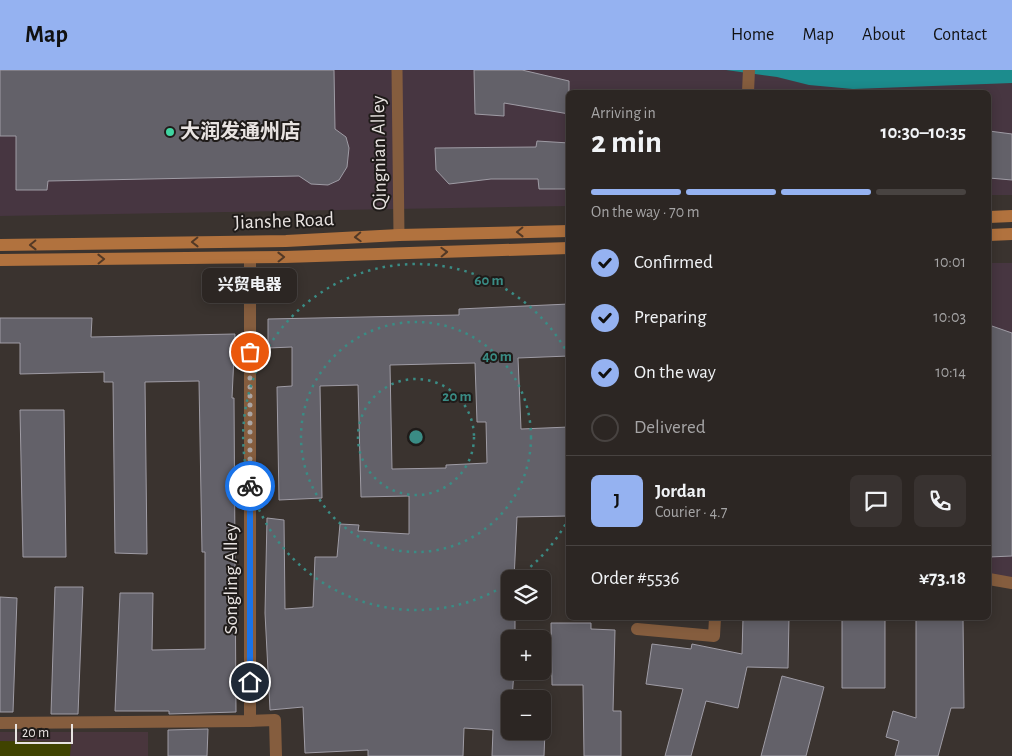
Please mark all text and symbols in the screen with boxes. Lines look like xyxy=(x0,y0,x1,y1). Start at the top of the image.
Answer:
text: Map xyxy=(25,23,68,47)
text: Home xyxy=(731,26,774,44)
text: Map xyxy=(802,26,834,44)
text: About xyxy=(862,26,905,44)
text: Contact xyxy=(933,26,987,44)
street label: Qingnian Alley xyxy=(368,95,390,211)
text: Arriving in xyxy=(591,105,656,121)
place label: 大润发通州店 xyxy=(180,120,300,142)
text: 10:30–10:35 xyxy=(881,123,966,142)
marker: 大润发通州店 xyxy=(164,126,176,138)
text: 2 min xyxy=(591,126,662,158)
text: On the way · 70 m xyxy=(591,204,700,220)
street label: Jianshe Road xyxy=(233,209,335,233)
one-way arrow xyxy=(516,227,524,238)
one-way arrow xyxy=(353,232,361,243)
one-way arrow xyxy=(191,237,198,247)
one-way arrow xyxy=(28,239,36,250)
one-way arrow xyxy=(440,247,448,257)
icon: check xyxy=(591,249,619,277)
one-way arrow xyxy=(278,252,285,262)
text: Confirmed xyxy=(634,253,713,272)
one-way arrow xyxy=(98,254,105,264)
text: 10:01 xyxy=(934,254,966,270)
callout: 兴贸电器 xyxy=(202,267,298,302)
text: 60 m xyxy=(474,273,504,288)
text: 兴贸电器 xyxy=(217,277,282,293)
icon: check xyxy=(591,304,619,332)
text: Preparing xyxy=(634,308,707,327)
text: 10:03 xyxy=(933,309,966,325)
pin xyxy=(229,331,271,373)
icon: bag xyxy=(236,338,264,366)
text: 40 m xyxy=(482,349,512,364)
icon: check xyxy=(591,359,619,387)
text: On the way xyxy=(634,363,716,382)
text: 10:14 xyxy=(935,364,966,380)
text: 20 m xyxy=(442,389,472,404)
text: Delivered xyxy=(634,418,706,437)
centre of rings xyxy=(407,428,425,446)
courier xyxy=(225,461,275,511)
icon: bike xyxy=(236,472,264,500)
button: chat xyxy=(850,475,902,527)
button: phone xyxy=(914,475,966,527)
text: Jordan xyxy=(655,482,706,501)
text: J xyxy=(614,491,620,510)
text: Courier · 4.7 xyxy=(655,504,727,520)
street label: Songling Alley xyxy=(221,523,241,635)
text: Order #5536 xyxy=(591,569,680,588)
text: ¥73.18 xyxy=(919,569,966,588)
map controls xyxy=(501,570,551,740)
button: layers xyxy=(501,570,551,620)
button: + xyxy=(501,630,551,680)
pin xyxy=(229,661,271,703)
icon: home xyxy=(236,668,264,696)
button: − xyxy=(501,690,551,740)
scale bar xyxy=(15,721,72,744)
text: 20 m xyxy=(22,726,49,740)

